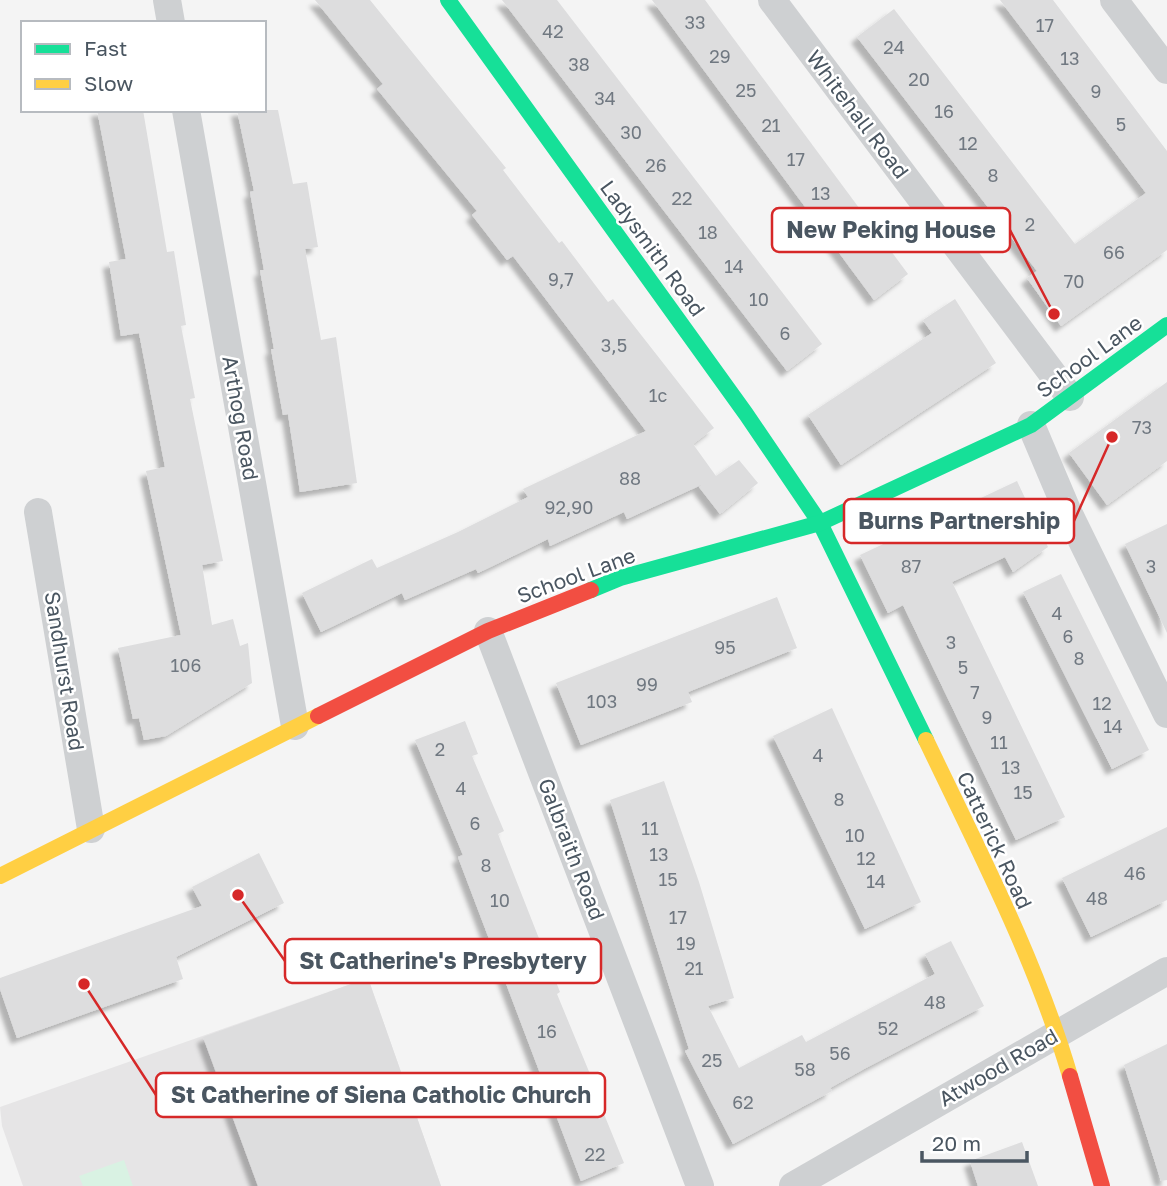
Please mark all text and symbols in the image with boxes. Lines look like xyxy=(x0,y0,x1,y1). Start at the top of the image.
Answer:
house number: 33 xyxy=(684,11,706,33)
house number: 17 xyxy=(1036,14,1054,36)
house number: 42 xyxy=(542,20,564,42)
legend xyxy=(21,21,266,112)
text: Fast xyxy=(84,35,127,61)
house number: 24 xyxy=(883,36,905,58)
house number: 29 xyxy=(709,45,731,67)
street label: Whitehall Road xyxy=(801,45,915,183)
house number: 13 xyxy=(1060,47,1080,69)
house number: 38 xyxy=(568,53,590,75)
house number: 20 xyxy=(908,68,930,90)
text: Slow xyxy=(84,70,133,96)
house number: 25 xyxy=(736,79,756,101)
house number: 9 xyxy=(1091,80,1101,102)
house number: 34 xyxy=(594,87,616,109)
house number: 16 xyxy=(934,100,954,122)
house number: 5 xyxy=(1116,113,1126,135)
house number: 21 xyxy=(761,114,781,136)
house number: 30 xyxy=(620,121,642,143)
house number: 12 xyxy=(958,132,978,154)
house number: 17 xyxy=(787,148,805,170)
house number: 26 xyxy=(645,154,667,176)
house number: 8 xyxy=(988,164,998,186)
street label: Ladysmith Road xyxy=(595,175,711,321)
house number: 13 xyxy=(811,182,831,204)
house number: 22 xyxy=(672,187,692,209)
callout: New Peking House xyxy=(772,208,1010,252)
house number: 2 xyxy=(1025,213,1035,235)
text: New Peking House xyxy=(786,215,996,243)
house number: 18 xyxy=(698,221,718,243)
house number: 66 xyxy=(1103,241,1125,263)
house number: 14 xyxy=(724,255,744,277)
house number: 9,7 xyxy=(548,268,574,290)
house number: 70 xyxy=(1064,270,1084,292)
house number: 10 xyxy=(749,288,769,310)
street label: School Lane xyxy=(1031,309,1147,403)
house number: 6 xyxy=(780,322,790,344)
house number: 3,5 xyxy=(601,334,627,356)
street label: Arthog Road xyxy=(217,354,265,482)
house number: 1c xyxy=(649,384,667,406)
house number: 73 xyxy=(1132,416,1152,438)
house number: 88 xyxy=(619,467,641,489)
house number: 92,90 xyxy=(545,496,593,518)
callout: Burns Partnership xyxy=(844,499,1074,543)
text: Burns Partnership xyxy=(858,506,1060,534)
street label: School Lane xyxy=(513,542,639,608)
house number: 87 xyxy=(901,555,921,577)
house number: 3 xyxy=(1146,555,1156,577)
street label: Sandhurst Road xyxy=(40,589,90,753)
house number: 4 xyxy=(1052,602,1063,624)
house number: 6 xyxy=(1063,625,1073,647)
house number: 3 xyxy=(946,631,956,653)
house number: 95 xyxy=(714,636,736,658)
house number: 8 xyxy=(1074,647,1084,669)
house number: 106 xyxy=(171,654,201,676)
house number: 5 xyxy=(958,656,968,678)
house number: 99 xyxy=(636,673,658,695)
house number: 7 xyxy=(970,681,980,703)
house number: 103 xyxy=(587,690,617,712)
house number: 12 xyxy=(1092,692,1112,714)
house number: 9 xyxy=(982,706,992,728)
house number: 14 xyxy=(1103,715,1123,737)
house number: 11 xyxy=(990,731,1008,753)
house number: 2 xyxy=(435,738,445,760)
house number: 4 xyxy=(813,744,824,766)
house number: 13 xyxy=(1001,756,1021,778)
street label: Catterick Road xyxy=(952,767,1038,913)
street label: Galbraith Road xyxy=(533,774,611,924)
house number: 4 xyxy=(456,777,467,799)
house number: 15 xyxy=(1013,781,1033,803)
house number: 8 xyxy=(834,788,844,810)
house number: 6 xyxy=(470,812,480,834)
house number: 11 xyxy=(641,817,659,839)
house number: 10 xyxy=(845,824,865,846)
house number: 13 xyxy=(649,843,669,865)
house number: 12 xyxy=(856,847,876,869)
house number: 8 xyxy=(481,854,491,876)
house number: 46 xyxy=(1124,862,1146,884)
house number: 15 xyxy=(658,868,678,890)
house number: 14 xyxy=(866,870,886,892)
house number: 48 xyxy=(1086,887,1108,909)
house number: 10 xyxy=(490,889,510,911)
house number: 17 xyxy=(669,906,687,928)
house number: 19 xyxy=(676,932,696,954)
callout: St Catherine's Presbytery xyxy=(285,939,601,983)
text: St Catherine's Presbytery xyxy=(299,946,587,974)
house number: 21 xyxy=(684,957,704,979)
house number: 48 xyxy=(924,991,946,1013)
house number: 52 xyxy=(878,1017,898,1039)
house number: 16 xyxy=(537,1020,557,1042)
street label: Atwood Road xyxy=(934,1022,1062,1112)
house number: 56 xyxy=(829,1042,851,1064)
house number: 25 xyxy=(702,1049,722,1071)
house number: 58 xyxy=(794,1058,816,1080)
callout: St Catherine of Siena Catholic Church xyxy=(156,1073,605,1117)
text: St Catherine of Siena Catholic Church xyxy=(171,1080,591,1108)
house number: 62 xyxy=(732,1091,754,1113)
scale bar xyxy=(922,1120,1027,1164)
text: 20 m xyxy=(932,1130,981,1156)
house number: 22 xyxy=(585,1143,605,1165)

